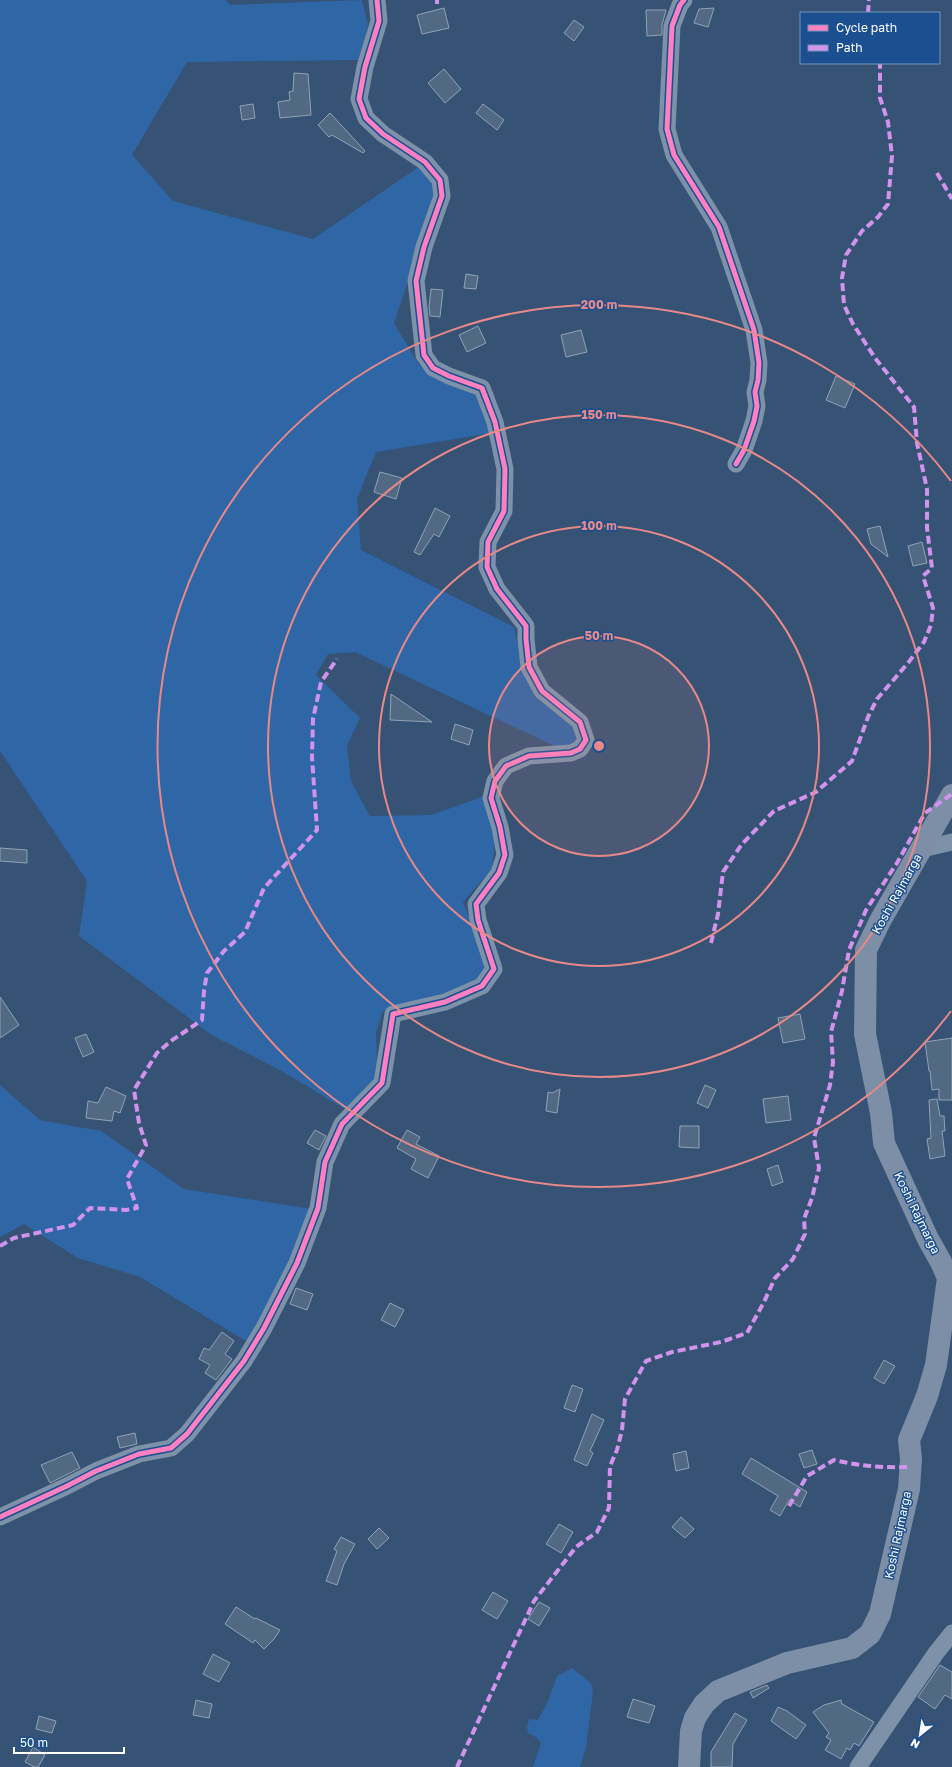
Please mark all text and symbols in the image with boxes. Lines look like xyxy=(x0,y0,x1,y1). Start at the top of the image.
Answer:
legend xyxy=(800,12,940,64)
text: Cycle path xyxy=(836,20,897,35)
text: Path xyxy=(836,40,863,55)
text: 200 m xyxy=(581,297,617,312)
text: 150 m xyxy=(582,407,616,422)
text: 100 m xyxy=(581,518,617,533)
text: 50 m xyxy=(585,628,613,643)
centre of rings xyxy=(592,739,606,753)
street label: Koshi Rajmarga xyxy=(868,851,925,936)
street label: Koshi Rajmarga xyxy=(891,1169,944,1256)
street label: Koshi Rajmarga xyxy=(881,1490,914,1580)
north arrow xyxy=(900,1715,940,1755)
scale bar xyxy=(14,1729,124,1755)
text: 50 m xyxy=(20,1735,48,1750)
text: N xyxy=(908,1736,922,1752)

